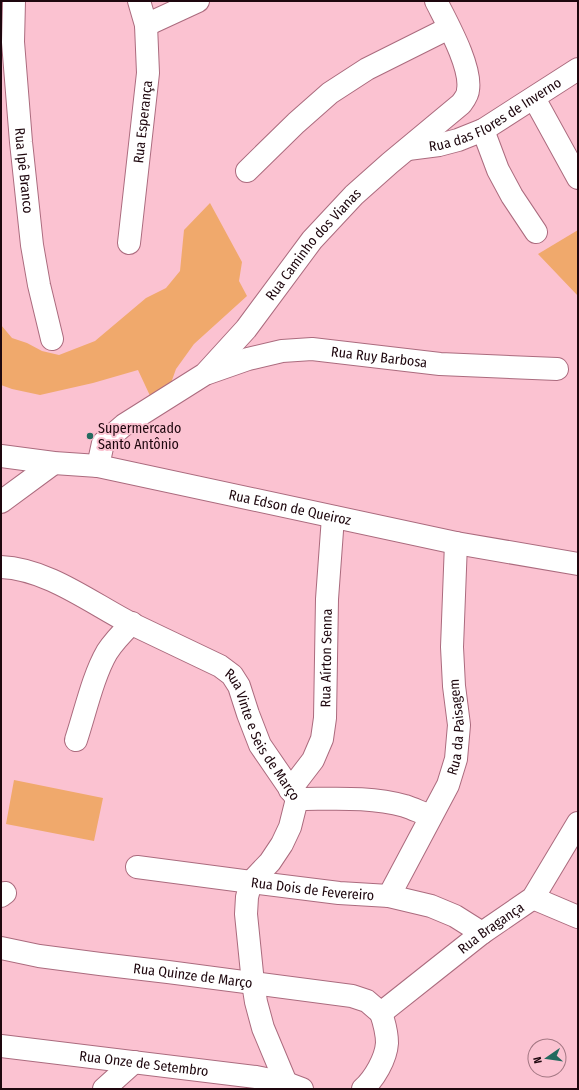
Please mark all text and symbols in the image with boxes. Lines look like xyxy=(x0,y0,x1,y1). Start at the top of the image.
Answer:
street label: Rua das Flores de Inverno xyxy=(428,74,564,155)
street label: Rua Esperança xyxy=(129,79,156,164)
street label: Rua Ipê Branco xyxy=(11,127,37,214)
street label: Rua Caminho dos Vianas xyxy=(262,185,364,304)
street label: Rua Ruy Barbosa xyxy=(330,343,428,371)
place label: Supermercado Santo Antônio xyxy=(98,420,181,453)
marker: Supermercado Santo Antônio xyxy=(85,431,95,441)
street label: Rua Edson de Queiroz xyxy=(227,486,353,529)
street label: Rua Aírton Senna xyxy=(317,608,335,707)
street label: Rua Vinte e Seis de Março xyxy=(222,665,304,803)
street label: Rua da Paisagem xyxy=(443,679,468,777)
street label: Rua Dois de Fevereiro xyxy=(250,874,375,904)
street label: Rua Bragança xyxy=(454,898,527,957)
street label: Rua Quinze de Março xyxy=(132,959,254,991)
north arrow xyxy=(527,1038,567,1078)
street label: Rua Onze de Setembro xyxy=(78,1047,209,1080)
text: N xyxy=(531,1055,545,1065)

